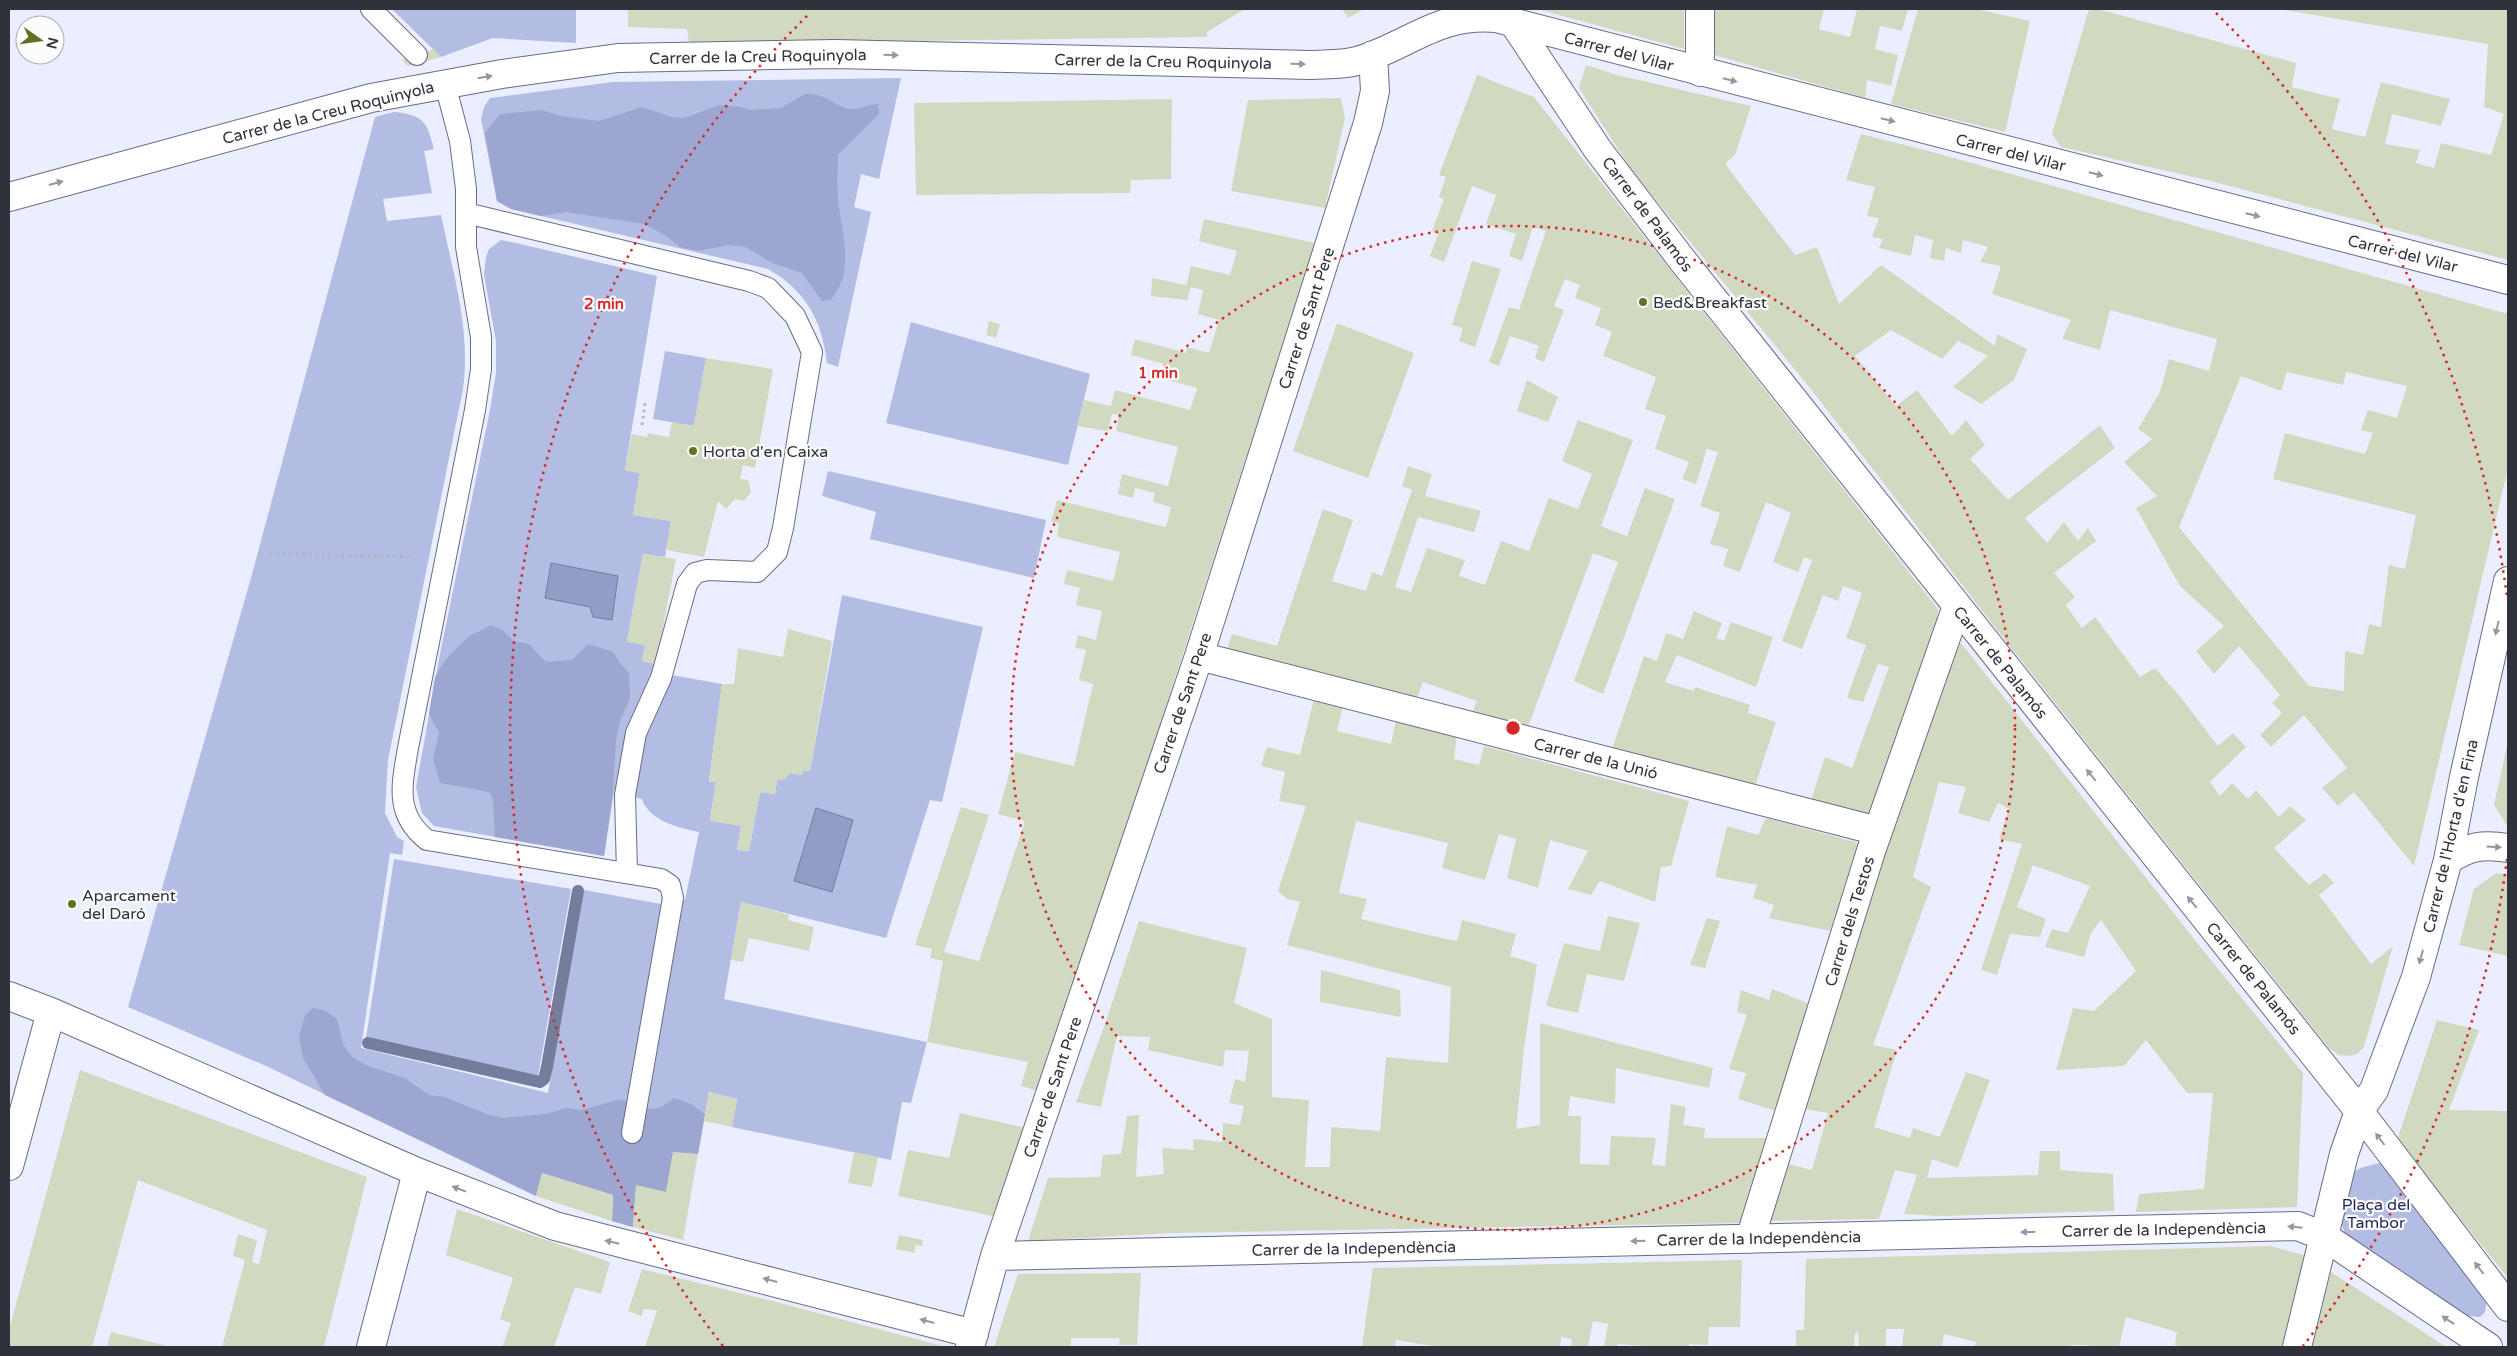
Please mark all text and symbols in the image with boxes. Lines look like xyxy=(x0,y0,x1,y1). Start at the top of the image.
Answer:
north arrow xyxy=(15,15,65,65)
street label: Carrer del Vilar xyxy=(1562,28,1677,76)
text: N xyxy=(43,36,62,51)
street label: Carrer de la Creu Roquinyola xyxy=(649,45,867,69)
street label: Carrer de la Creu Roquinyola xyxy=(1054,50,1272,74)
one-way arrow xyxy=(883,52,899,60)
one-way arrow xyxy=(1291,61,1307,69)
one-way arrow xyxy=(477,72,493,80)
one-way arrow xyxy=(1723,76,1738,84)
street label: Carrer de la Creu Roquinyola xyxy=(220,77,436,149)
one-way arrow xyxy=(1880,116,1895,124)
street label: Carrer del Vilar xyxy=(1954,130,2069,177)
street label: Carrer de Palamós xyxy=(1597,153,1697,276)
one-way arrow xyxy=(2088,170,2103,178)
one-way arrow xyxy=(48,179,63,187)
one-way arrow xyxy=(2246,211,2261,219)
street label: Carrer del Vilar xyxy=(2346,231,2461,278)
street label: Carrer de Sant Pere xyxy=(1275,245,1339,392)
place label: Bed&Breakfast xyxy=(1653,293,1767,313)
text: 2 min xyxy=(584,295,624,313)
marker: Bed&Breakfast xyxy=(1637,296,1649,308)
text: 1 min xyxy=(1138,364,1178,382)
place label: Horta d'en Caixa xyxy=(703,442,828,462)
marker: Horta d'en Caixa xyxy=(687,445,699,457)
street label: Carrer de Palamós xyxy=(1949,602,2052,723)
one-way arrow xyxy=(2493,621,2501,636)
street label: Carrer de Sant Pere xyxy=(1149,630,1216,777)
centre of rings xyxy=(1504,719,1522,737)
street label: Carrer de la Unió xyxy=(1532,734,1660,784)
street label: Carrer de l'Horta d'en Fina xyxy=(2419,737,2483,935)
one-way arrow xyxy=(2086,768,2097,781)
one-way arrow xyxy=(2486,843,2502,851)
street label: Carrer dels Testos xyxy=(1821,854,1879,989)
place label: Aparcament del Daró xyxy=(82,886,176,924)
one-way arrow xyxy=(2187,896,2198,909)
marker: Aparcament del Daró xyxy=(66,898,78,910)
street label: Carrer de Palamós xyxy=(2202,918,2305,1039)
one-way arrow xyxy=(2417,949,2425,964)
street label: Carrer de Sant Pere xyxy=(1019,1014,1086,1161)
one-way arrow xyxy=(2375,1133,2386,1146)
one-way arrow xyxy=(452,1184,466,1192)
park label: Plaça del Tambor xyxy=(2342,1195,2410,1233)
street label: Carrer de la Independència xyxy=(2062,1218,2266,1242)
one-way arrow xyxy=(2287,1223,2303,1231)
street label: Carrer de la Independència xyxy=(1657,1227,1861,1251)
one-way arrow xyxy=(2020,1229,2036,1237)
street label: Carrer de la Independència xyxy=(1252,1237,1456,1261)
one-way arrow xyxy=(1630,1237,1646,1245)
one-way arrow xyxy=(605,1238,620,1246)
one-way arrow xyxy=(2473,1262,2484,1275)
one-way arrow xyxy=(762,1276,777,1284)
one-way arrow xyxy=(2441,1315,2455,1325)
one-way arrow xyxy=(920,1317,935,1325)

